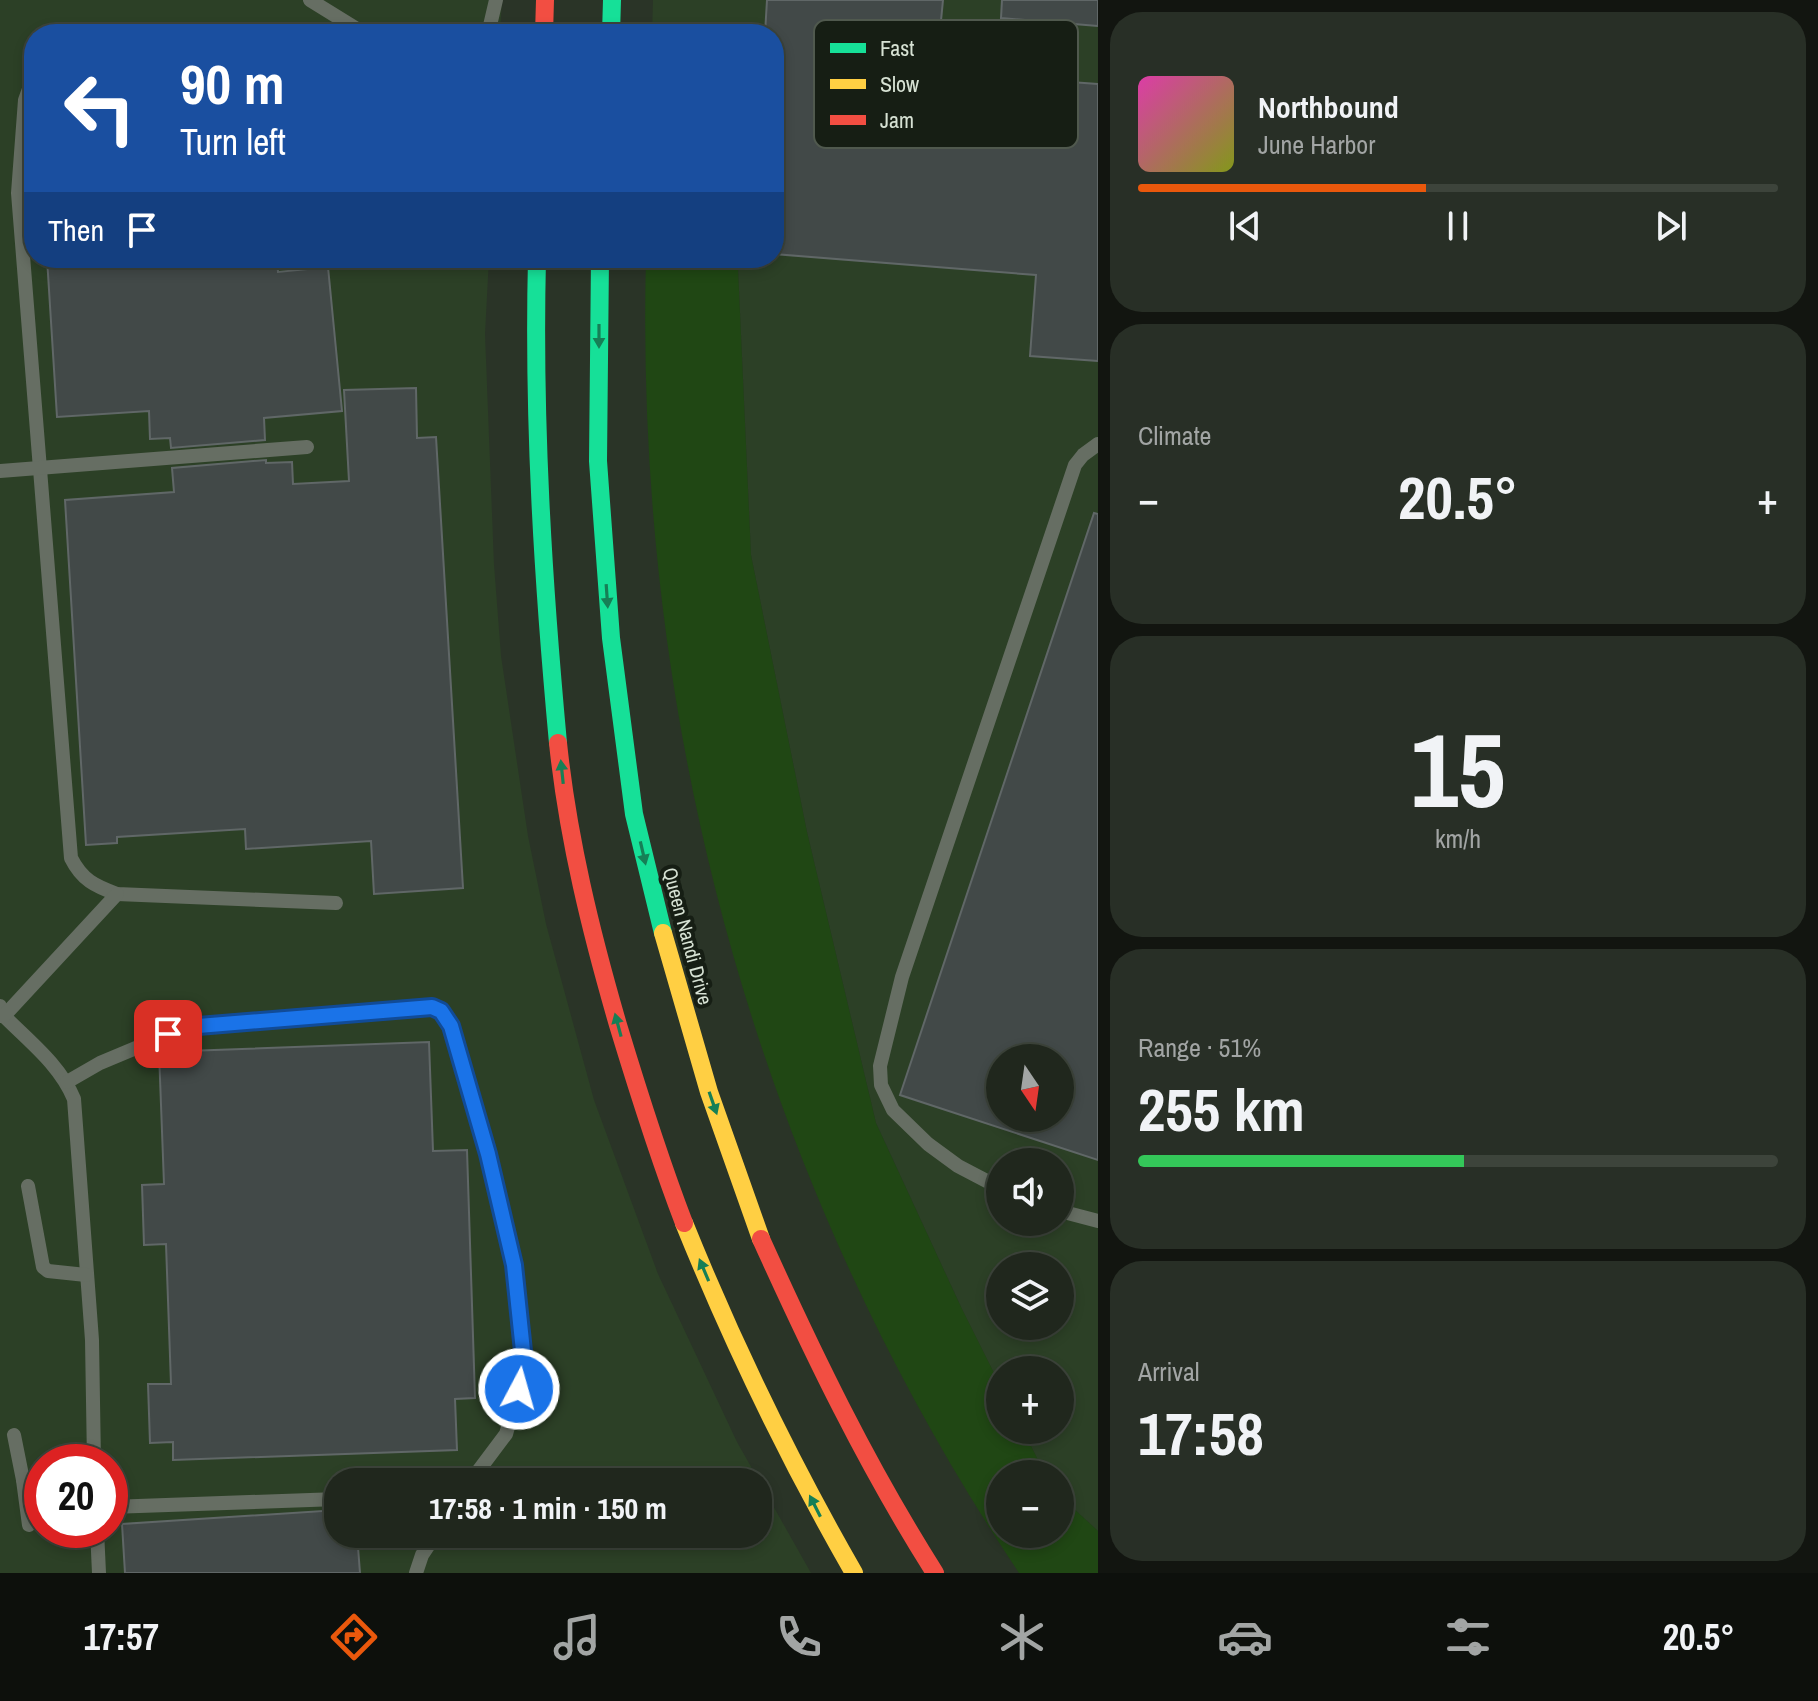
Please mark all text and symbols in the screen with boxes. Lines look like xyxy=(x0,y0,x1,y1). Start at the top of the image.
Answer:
legend xyxy=(814,20,1078,148)
text: Fast xyxy=(880,33,914,63)
text: 90 m xyxy=(180,46,285,121)
icon: left xyxy=(48,56,152,160)
text: Slow xyxy=(880,69,919,99)
text: Northbound xyxy=(1258,87,1399,127)
text: Jam xyxy=(880,105,914,135)
text: Turn left xyxy=(180,118,286,166)
text: June Harbor xyxy=(1258,127,1375,162)
icon: previous xyxy=(1223,204,1267,248)
icon: pause xyxy=(1436,204,1480,248)
icon: next xyxy=(1649,204,1693,248)
icon: arrive xyxy=(120,208,164,252)
text: Then xyxy=(48,210,104,250)
one-way arrow xyxy=(593,324,605,349)
text: Climate xyxy=(1138,418,1211,453)
text: 20.5° xyxy=(1398,457,1518,538)
text: − xyxy=(1138,468,1159,528)
text: + xyxy=(1757,468,1778,528)
one-way arrow xyxy=(601,584,614,609)
text: 15 xyxy=(1411,699,1505,839)
one-way arrow xyxy=(555,759,568,784)
text: km/h xyxy=(1435,821,1481,856)
one-way arrow xyxy=(638,840,650,865)
street label: Queen Nandi Drive xyxy=(657,864,719,1008)
pin xyxy=(134,1000,202,1068)
icon: arrive xyxy=(146,1012,190,1056)
one-way arrow xyxy=(611,1013,624,1037)
text: Range · 51% xyxy=(1138,1030,1261,1065)
north arrow xyxy=(986,1044,1074,1132)
map controls xyxy=(986,1044,1074,1548)
text: 255 km xyxy=(1138,1069,1305,1150)
one-way arrow xyxy=(707,1092,720,1116)
button: sound xyxy=(986,1148,1074,1236)
button: layers xyxy=(986,1252,1074,1340)
one-way arrow xyxy=(698,1259,711,1282)
position arrow xyxy=(477,1347,561,1431)
text: Arrival xyxy=(1138,1354,1200,1389)
button: + xyxy=(986,1356,1074,1444)
text: 17:58 xyxy=(1138,1393,1264,1474)
speed limit sign: 20 xyxy=(24,1444,128,1548)
button: − xyxy=(986,1460,1074,1548)
text: 17:58 · 1 min · 150 m xyxy=(429,1488,667,1528)
one-way arrow xyxy=(808,1494,822,1517)
icon: directions xyxy=(326,1609,382,1665)
icon: music xyxy=(549,1609,605,1665)
icon: phone xyxy=(771,1609,827,1665)
icon: climate xyxy=(994,1609,1050,1665)
icon: car xyxy=(1217,1609,1273,1665)
icon: filters xyxy=(1440,1609,1496,1665)
text: 17:57 xyxy=(83,1613,159,1661)
text: 20.5° xyxy=(1663,1613,1735,1661)

